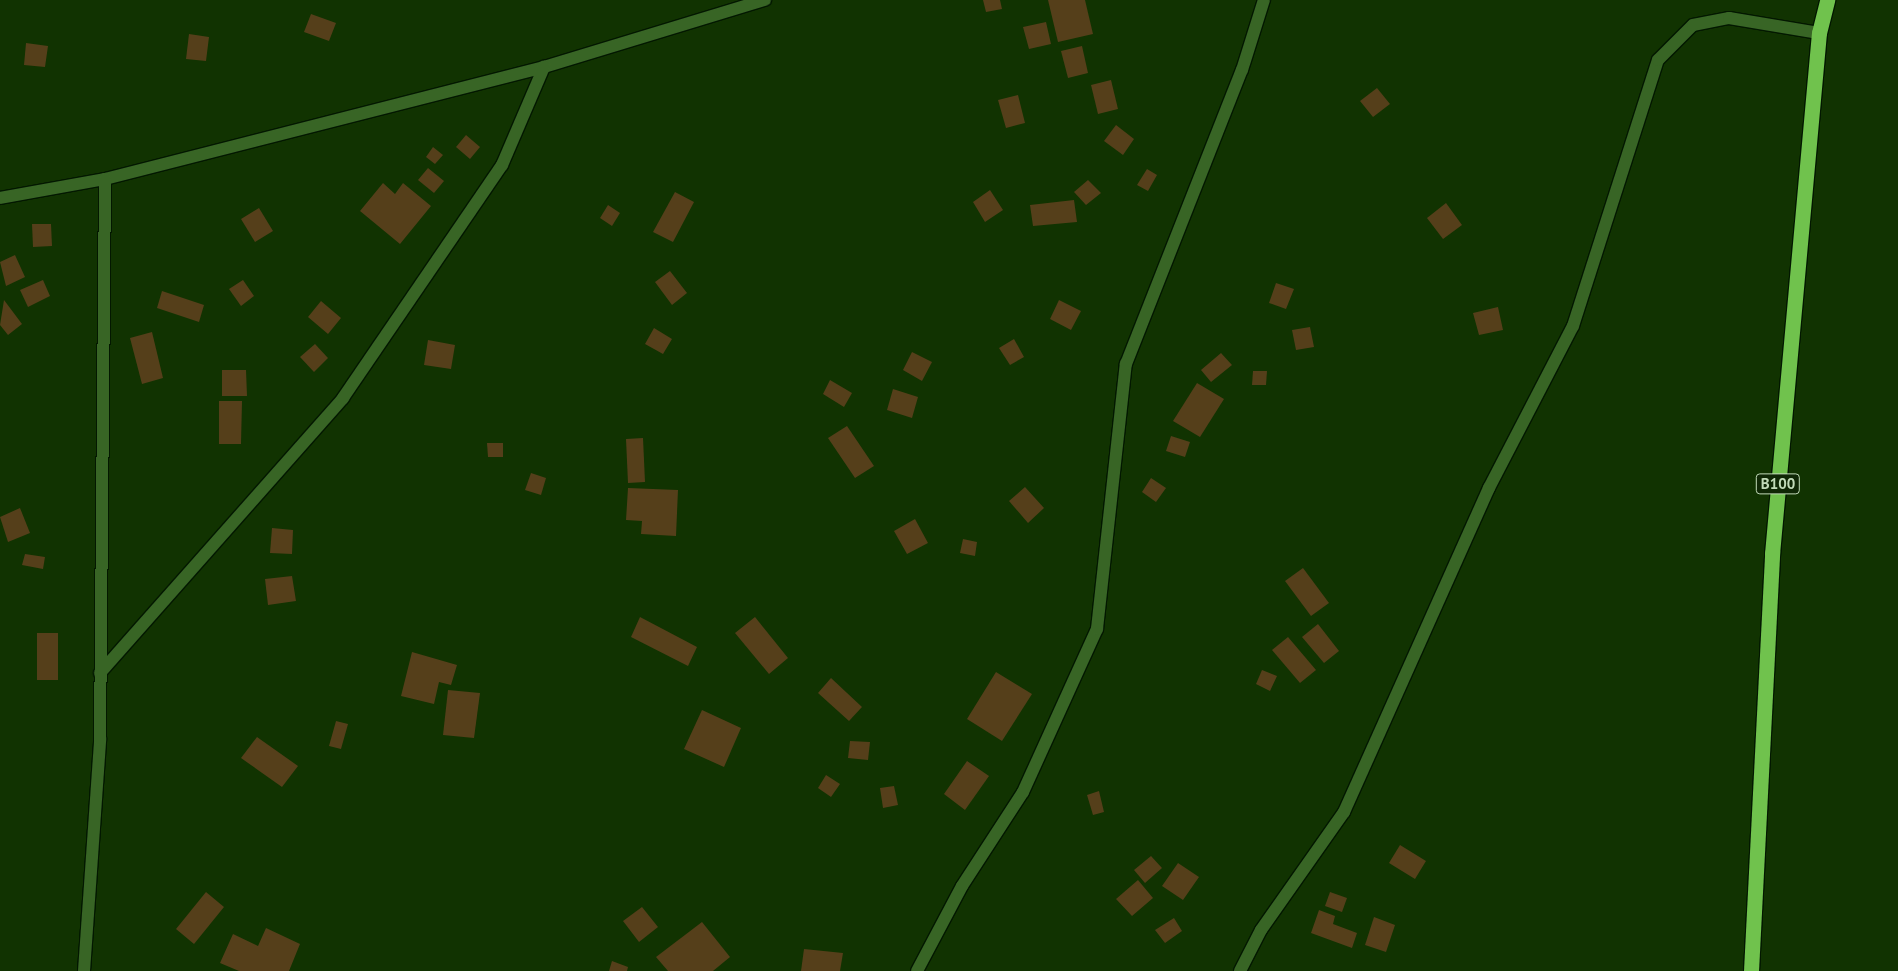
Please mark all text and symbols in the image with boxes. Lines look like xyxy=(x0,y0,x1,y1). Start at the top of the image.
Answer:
road number: B100 xyxy=(1756,472,1800,496)

